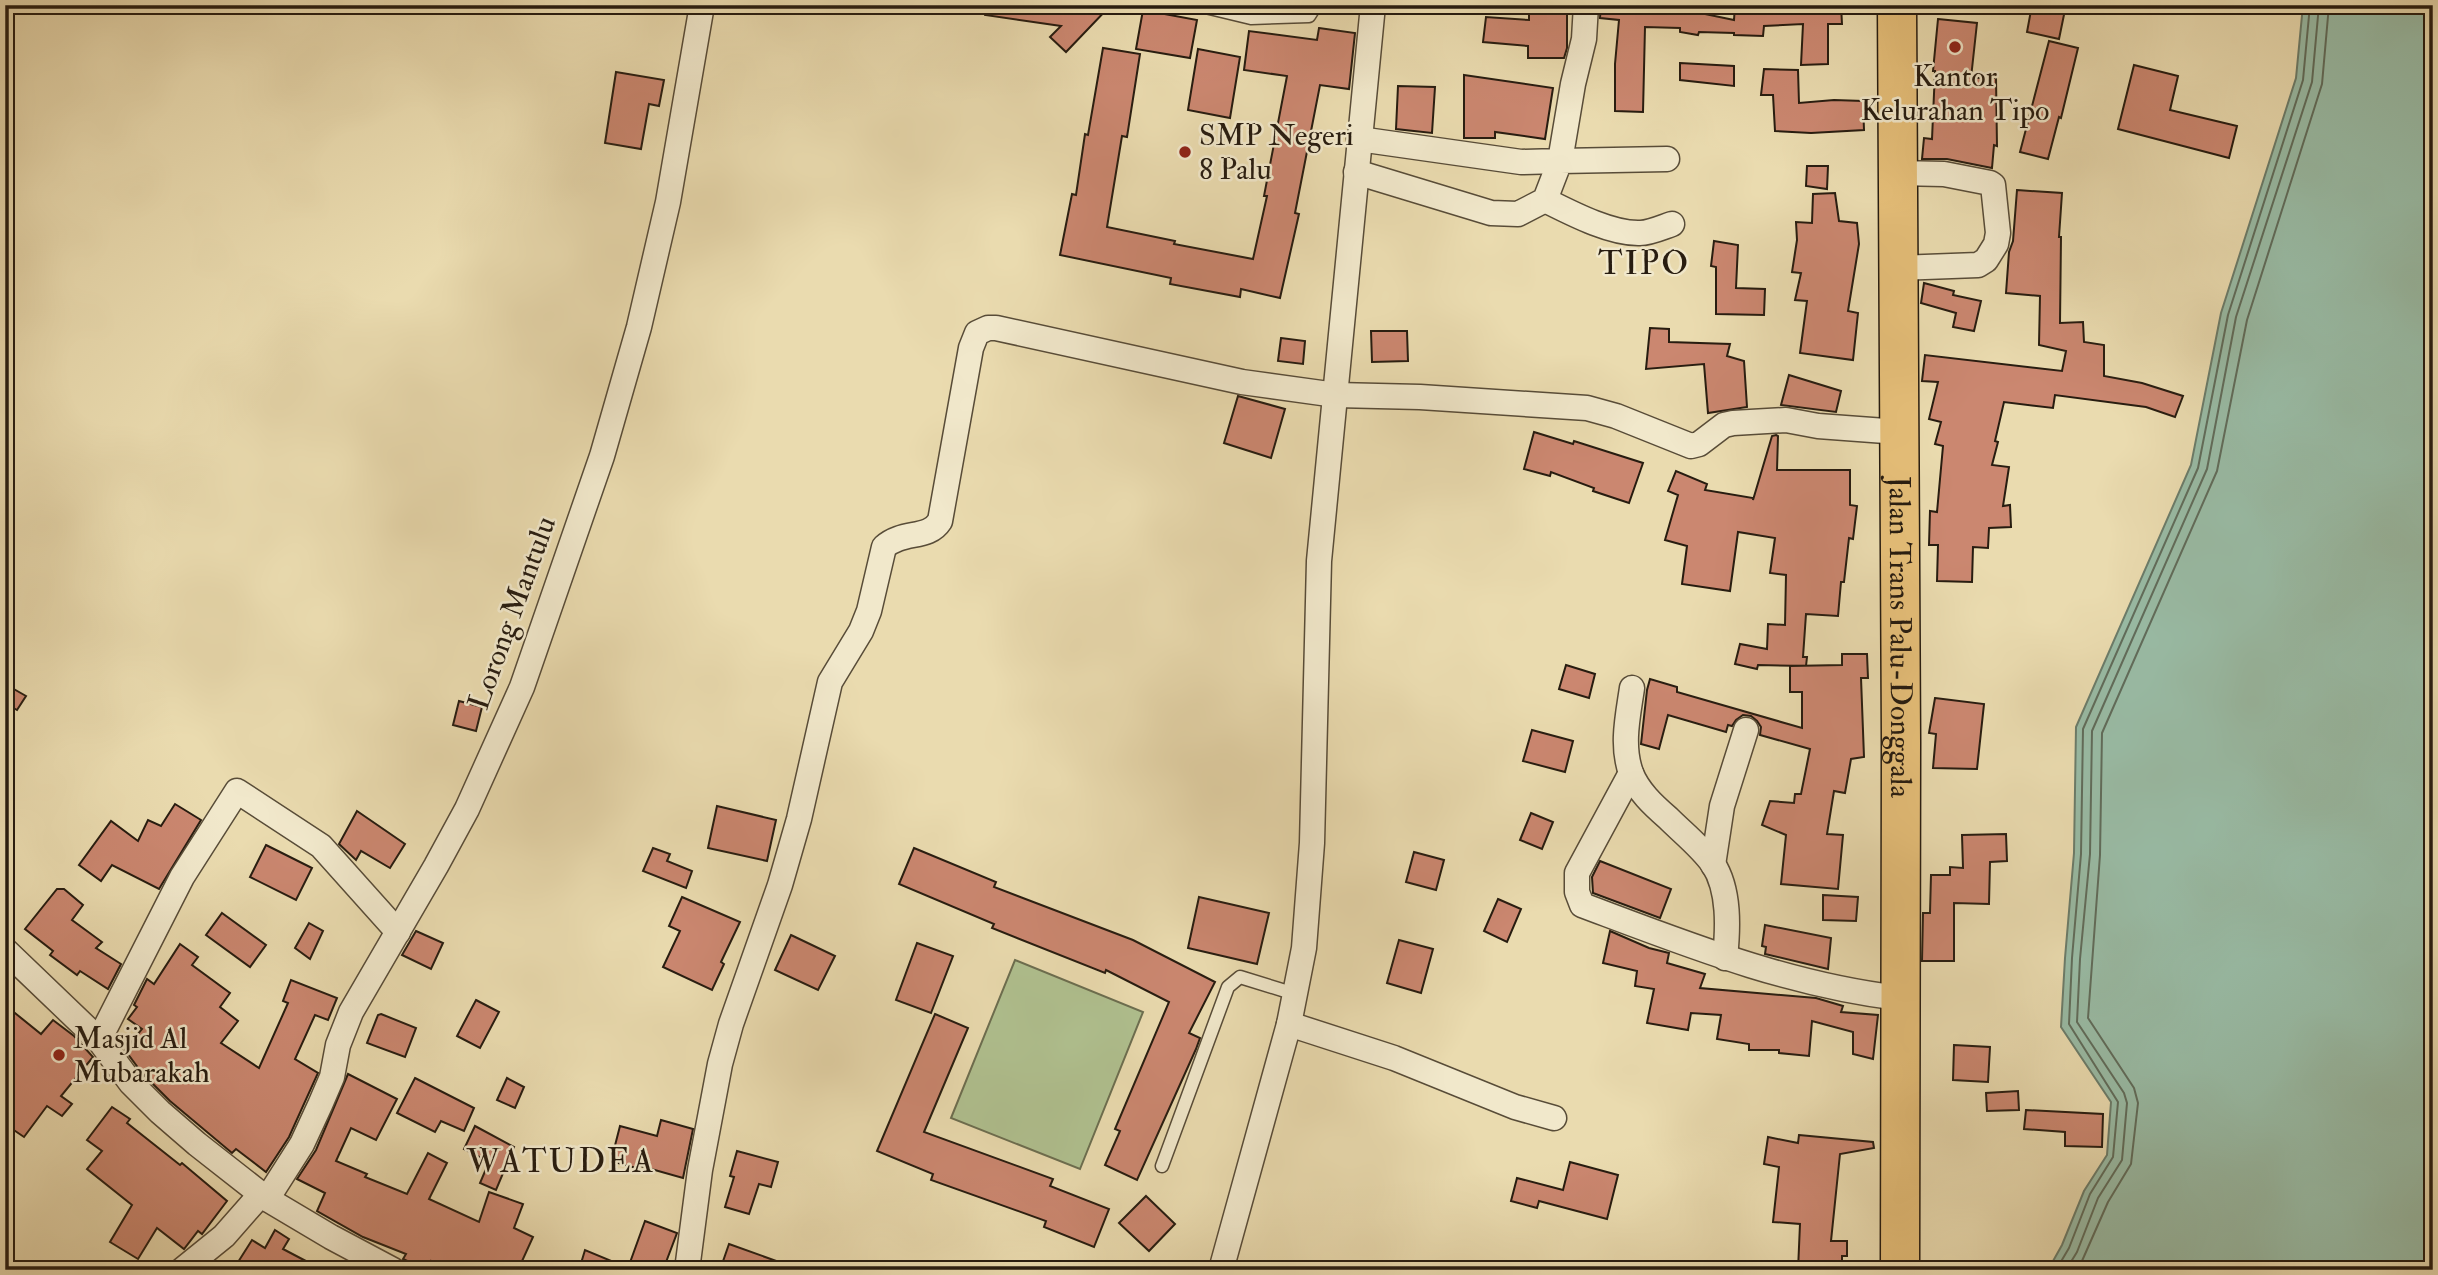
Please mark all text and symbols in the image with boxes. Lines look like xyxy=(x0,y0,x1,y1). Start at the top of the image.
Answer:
marker: Kantor Kelurahan Tipo xyxy=(1947,39,1963,55)
place label: Kantor Kelurahan Tipo xyxy=(1861,58,2049,129)
place label: SMP Negeri 8 Palu xyxy=(1199,117,1354,188)
marker: SMP Negeri 8 Palu xyxy=(1177,144,1193,160)
district label: TIPO xyxy=(1598,243,1690,284)
street label: Jalan Trans Palu-Donggala xyxy=(1881,475,1920,798)
street label: Lorong Mantulu xyxy=(460,511,564,715)
place label: Masjid Al Mubarakah xyxy=(73,1020,210,1091)
marker: Masjid Al Mubarakah xyxy=(51,1047,67,1063)
district label: WATUDEA xyxy=(465,1141,656,1182)

